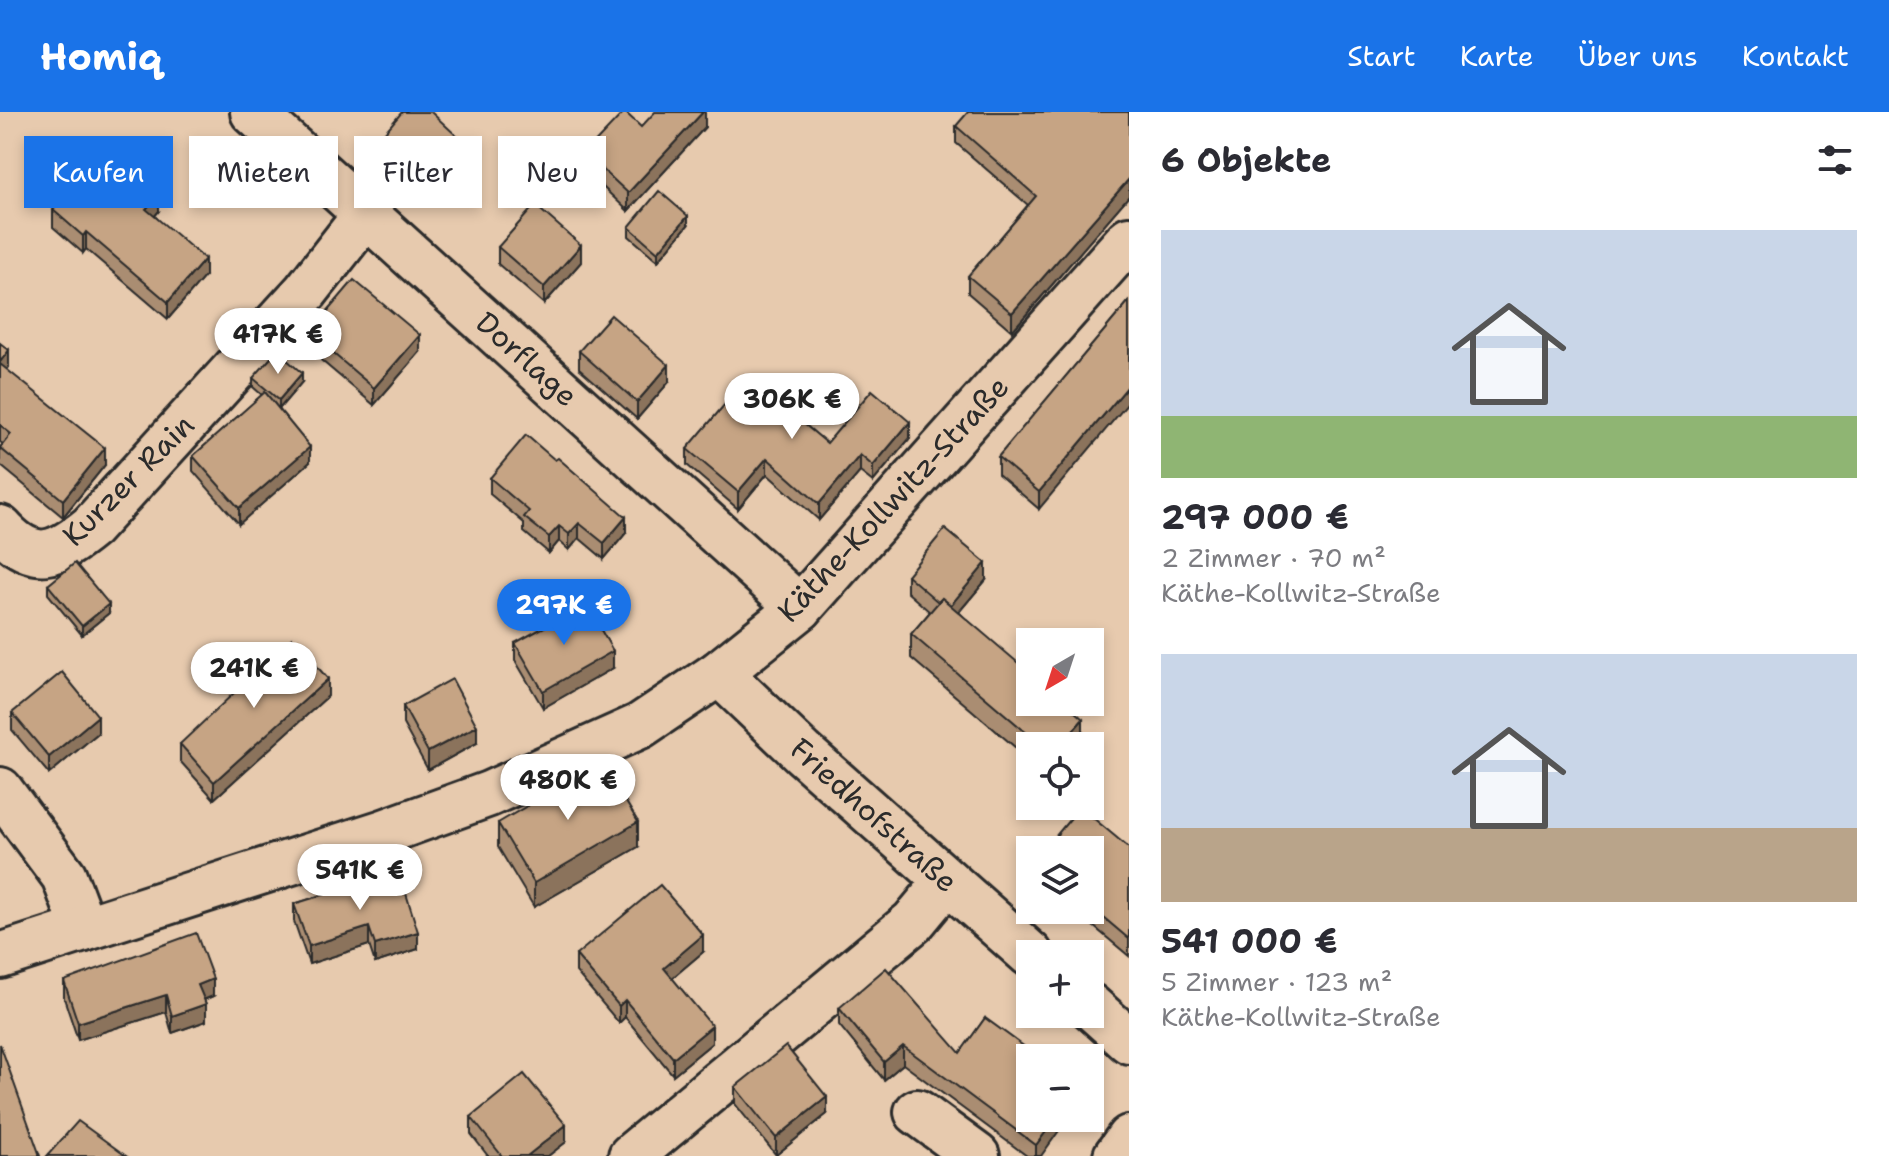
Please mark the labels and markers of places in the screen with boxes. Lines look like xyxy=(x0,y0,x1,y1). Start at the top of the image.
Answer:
pin: 417K € xyxy=(213,308,343,376)
pin: 306K € xyxy=(727,373,857,441)
pin: 297K € xyxy=(499,579,629,647)
pin: 241K € xyxy=(189,642,319,710)
pin: 480K € xyxy=(503,754,633,822)
pin: 541K € xyxy=(295,844,425,912)

